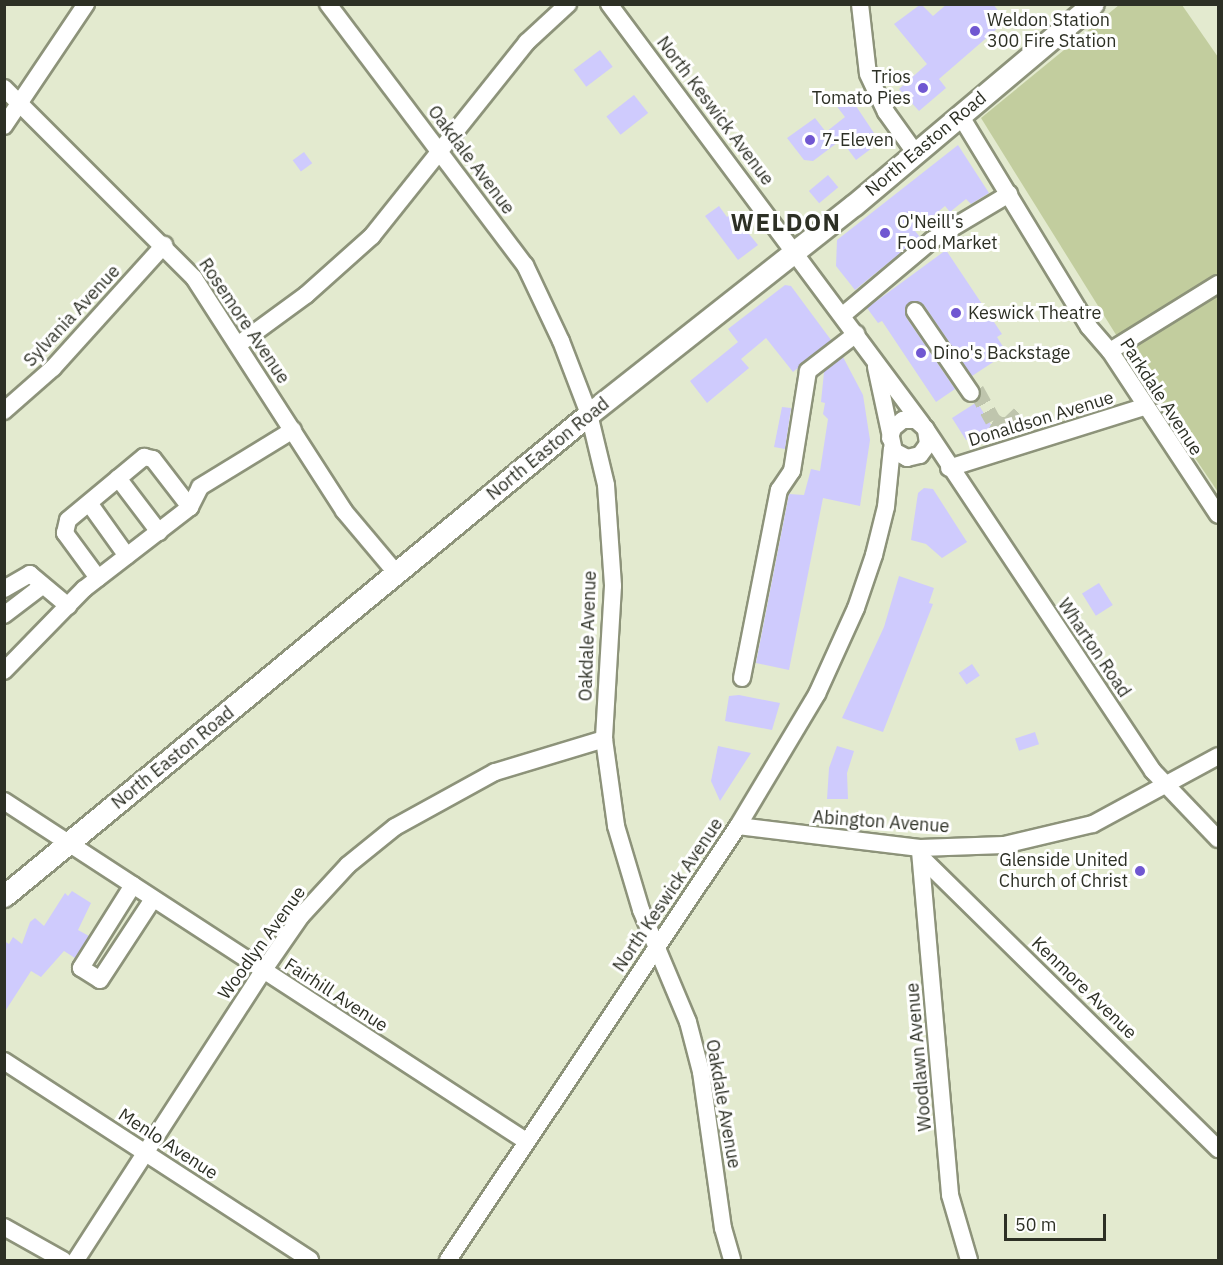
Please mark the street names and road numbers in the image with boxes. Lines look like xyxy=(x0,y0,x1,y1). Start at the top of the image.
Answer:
street label: North Keswick Avenue xyxy=(652,32,778,190)
street label: North Easton Road xyxy=(861,87,991,201)
street label: Oakdale Avenue xyxy=(423,101,519,219)
street label: Rosemore Avenue xyxy=(194,254,294,388)
street label: Sylvania Avenue xyxy=(19,261,125,371)
street label: Parkdale Avenue xyxy=(1115,334,1207,460)
street label: Donaldson Avenue xyxy=(966,387,1116,451)
street label: North Easton Road xyxy=(482,393,614,505)
street label: Oakdale Avenue xyxy=(575,570,601,702)
street label: Wharton Road xyxy=(1053,594,1135,702)
street label: North Easton Road xyxy=(107,702,239,814)
street label: Abington Avenue xyxy=(812,806,950,838)
street label: North Keswick Avenue xyxy=(608,814,728,976)
street label: Woodlyn Avenue xyxy=(214,882,310,1004)
street label: Kenmore Avenue xyxy=(1027,932,1141,1044)
street label: Fairhill Avenue xyxy=(280,954,392,1036)
street label: Woodlawn Avenue xyxy=(902,982,936,1132)
street label: Oakdale Avenue xyxy=(701,1038,745,1170)
street label: Menlo Avenue xyxy=(114,1104,222,1184)

